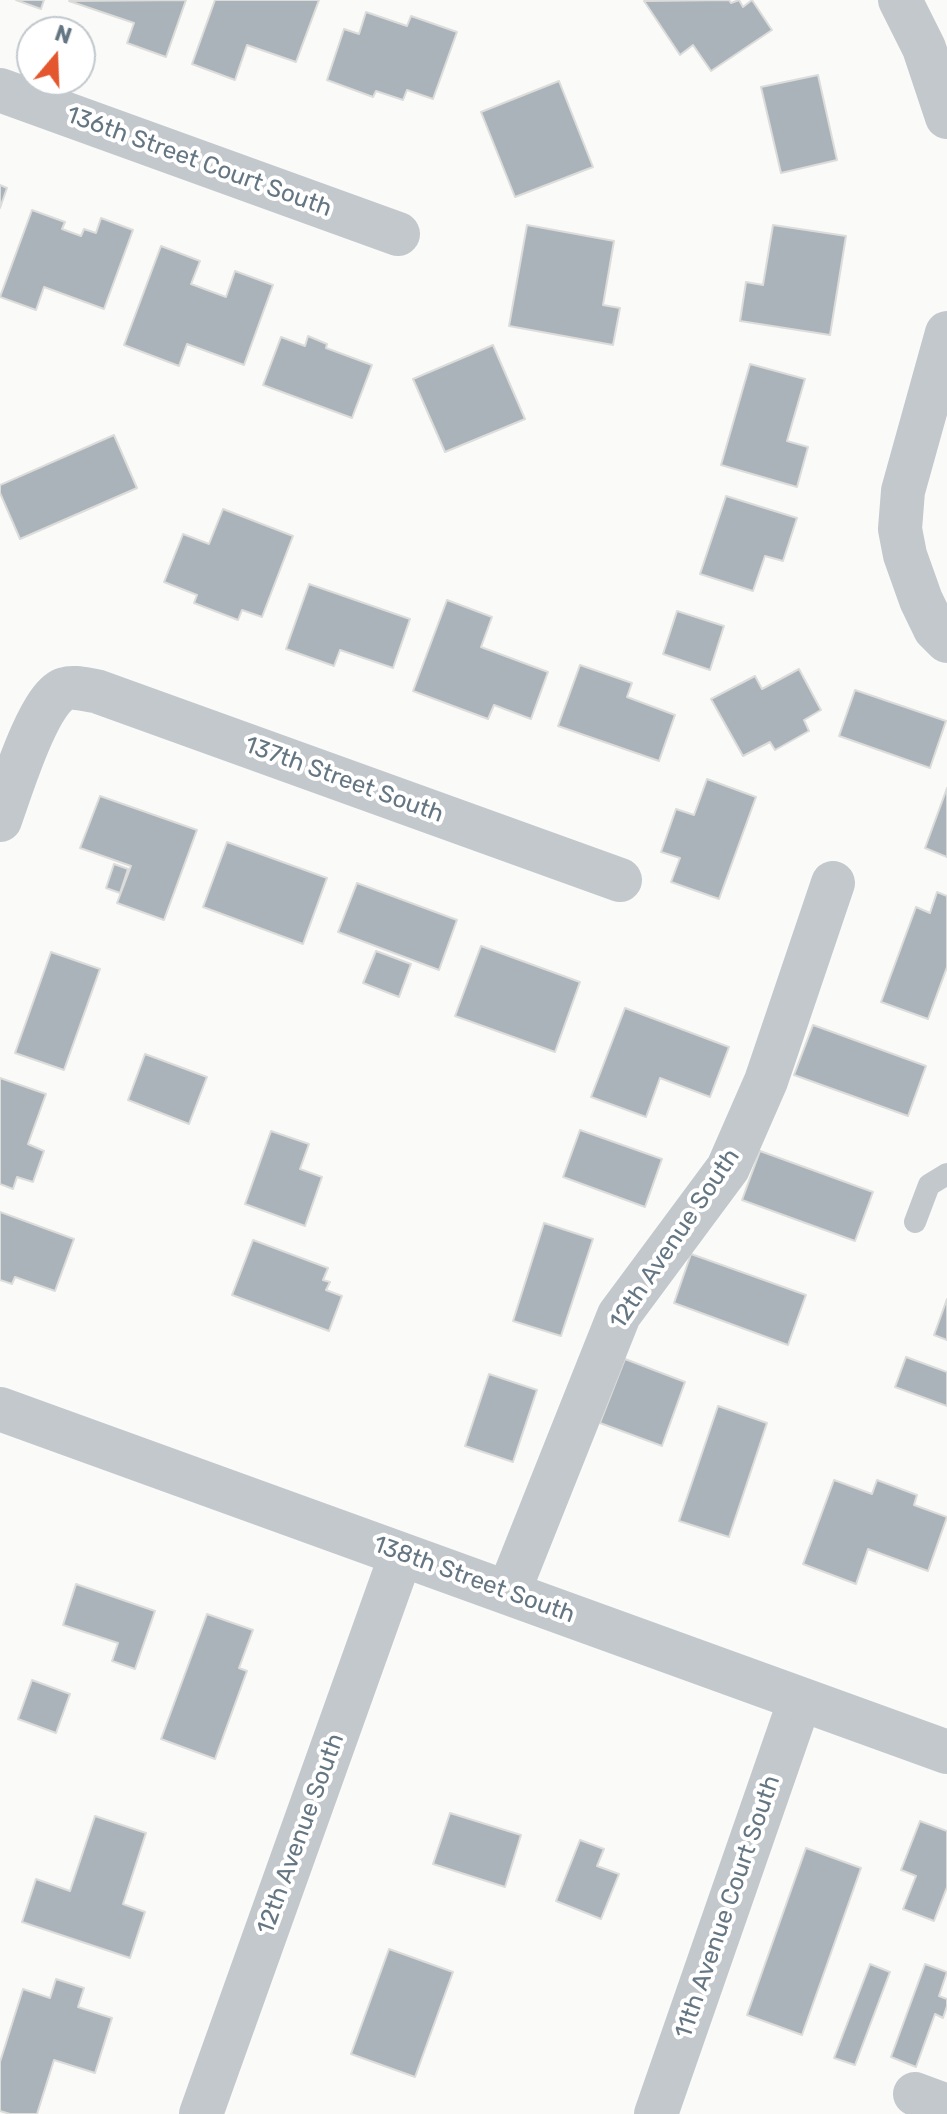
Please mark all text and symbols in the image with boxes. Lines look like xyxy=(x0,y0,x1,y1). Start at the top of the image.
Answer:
north arrow xyxy=(16,16,96,96)
text: N xyxy=(51,19,75,50)
street label: 136th Street Court South xyxy=(62,101,336,223)
street label: 137th Street South xyxy=(241,731,447,829)
street label: 12th Avenue South xyxy=(604,1143,746,1335)
street label: 138th Street South xyxy=(369,1530,579,1630)
street label: 12th Avenue South xyxy=(251,1730,351,1938)
street label: 11th Avenue Court South xyxy=(669,1772,787,2042)

